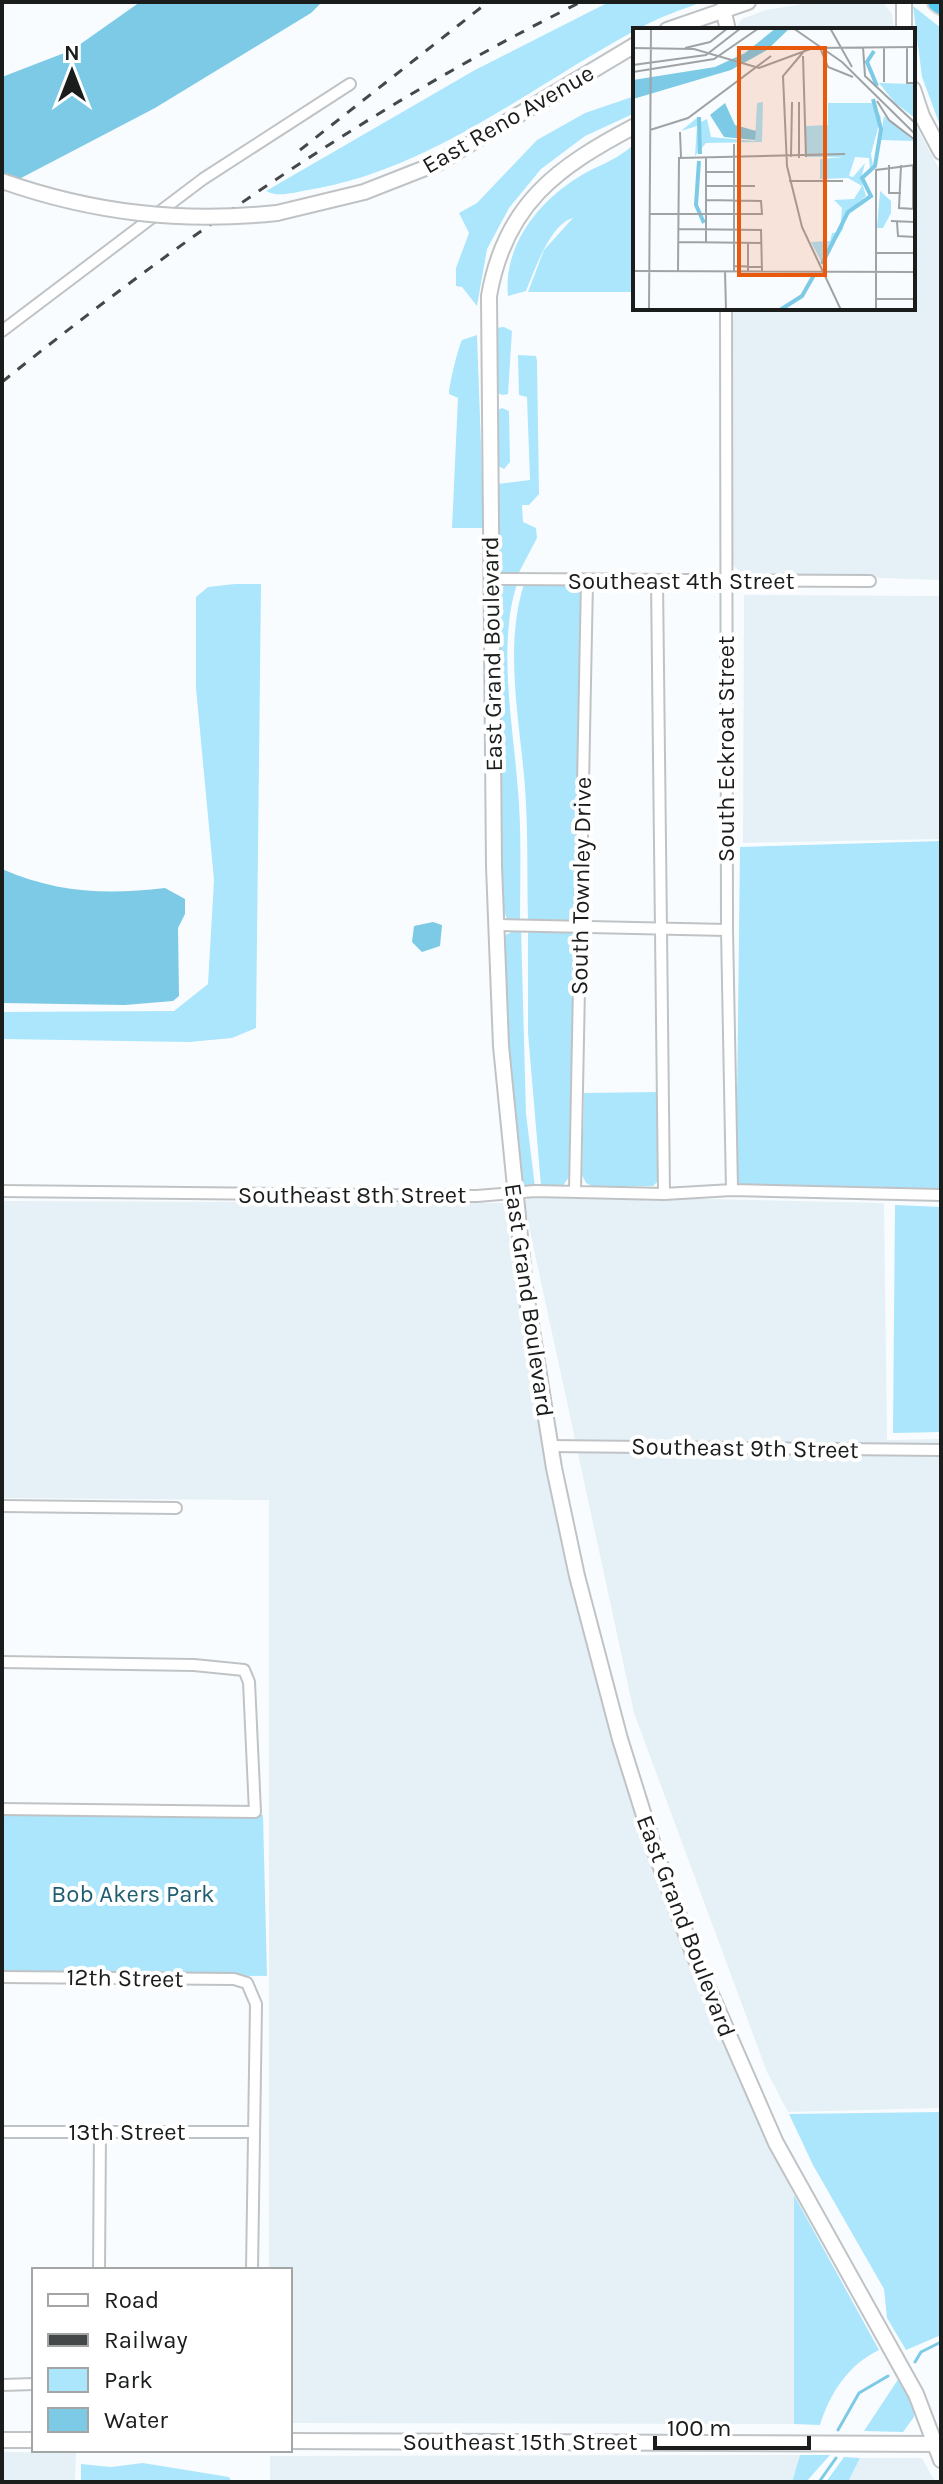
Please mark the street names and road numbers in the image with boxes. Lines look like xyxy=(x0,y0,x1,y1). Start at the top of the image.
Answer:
street label: East Reno Avenue xyxy=(417,59,599,179)
street label: East Grand Boulevard xyxy=(476,536,508,772)
street label: Southeast 4th Street xyxy=(567,567,795,595)
street label: South Eckroat Street xyxy=(712,636,740,862)
street label: South Townley Drive xyxy=(565,777,597,995)
street label: Southeast 8th Street xyxy=(238,1181,466,1209)
street label: East Grand Boulevard xyxy=(499,1181,559,1419)
street label: Southeast 9th Street xyxy=(631,1432,859,1464)
street label: East Grand Boulevard xyxy=(631,1811,741,2041)
street label: 12th Street xyxy=(66,1963,184,1993)
street label: 13th Street xyxy=(68,2118,186,2146)
street label: Southeast 15th Street xyxy=(402,2428,638,2456)

